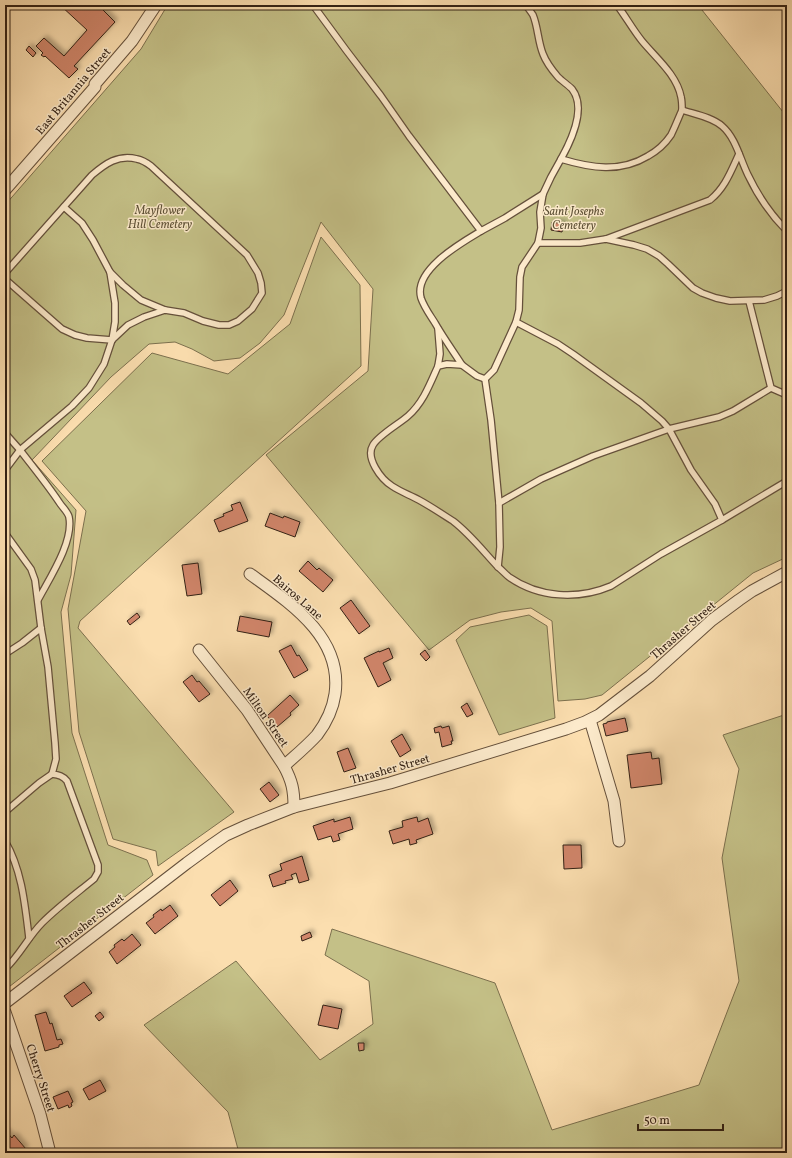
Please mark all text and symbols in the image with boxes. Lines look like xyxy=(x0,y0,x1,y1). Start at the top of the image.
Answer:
street label: East Britannia Street xyxy=(33,45,115,139)
park label: Mayflower Hill Cemetery xyxy=(128,203,193,233)
park label: Saint Josephs Cemetery xyxy=(544,204,605,234)
street label: Bairos Lane xyxy=(269,572,326,624)
street label: Thrasher Street xyxy=(648,598,720,664)
street label: Milton Street xyxy=(239,684,292,751)
street label: Thrasher Street xyxy=(349,751,432,789)
street label: Thrasher Street xyxy=(53,890,128,953)
street label: Cherry Street xyxy=(22,1042,59,1114)
scale bar xyxy=(638,1106,723,1132)
text: 50 m xyxy=(644,1113,670,1129)

